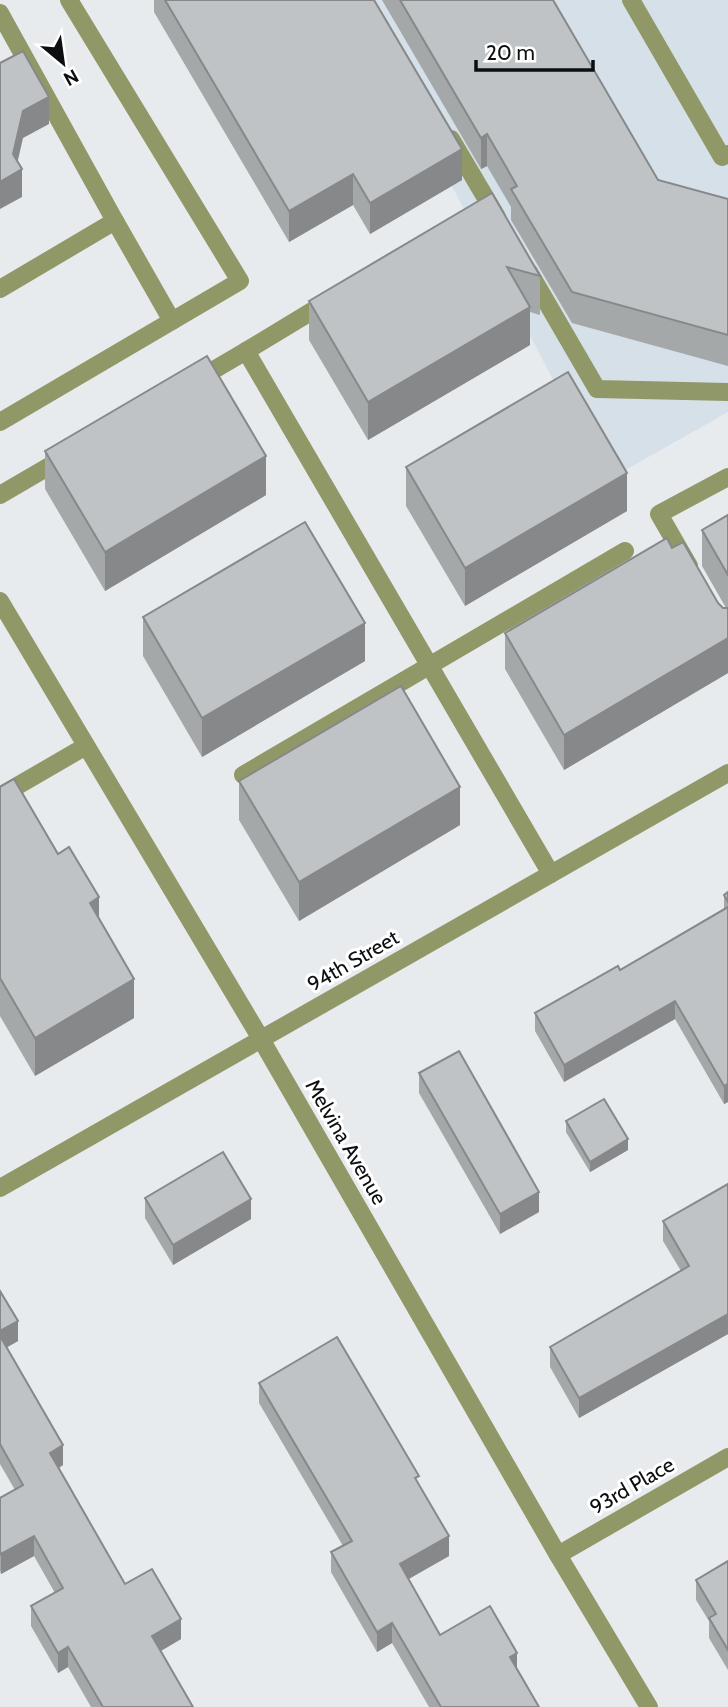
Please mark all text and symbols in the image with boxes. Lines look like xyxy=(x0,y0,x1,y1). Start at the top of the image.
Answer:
north arrow xyxy=(28,28,98,98)
scale bar xyxy=(476,28,593,72)
text: 20 m xyxy=(486,40,535,65)
text: N xyxy=(60,64,82,91)
street label: 94th Street xyxy=(303,924,403,997)
street label: Melvina Avenue xyxy=(301,1075,392,1209)
street label: 93rd Place xyxy=(585,1451,679,1520)

